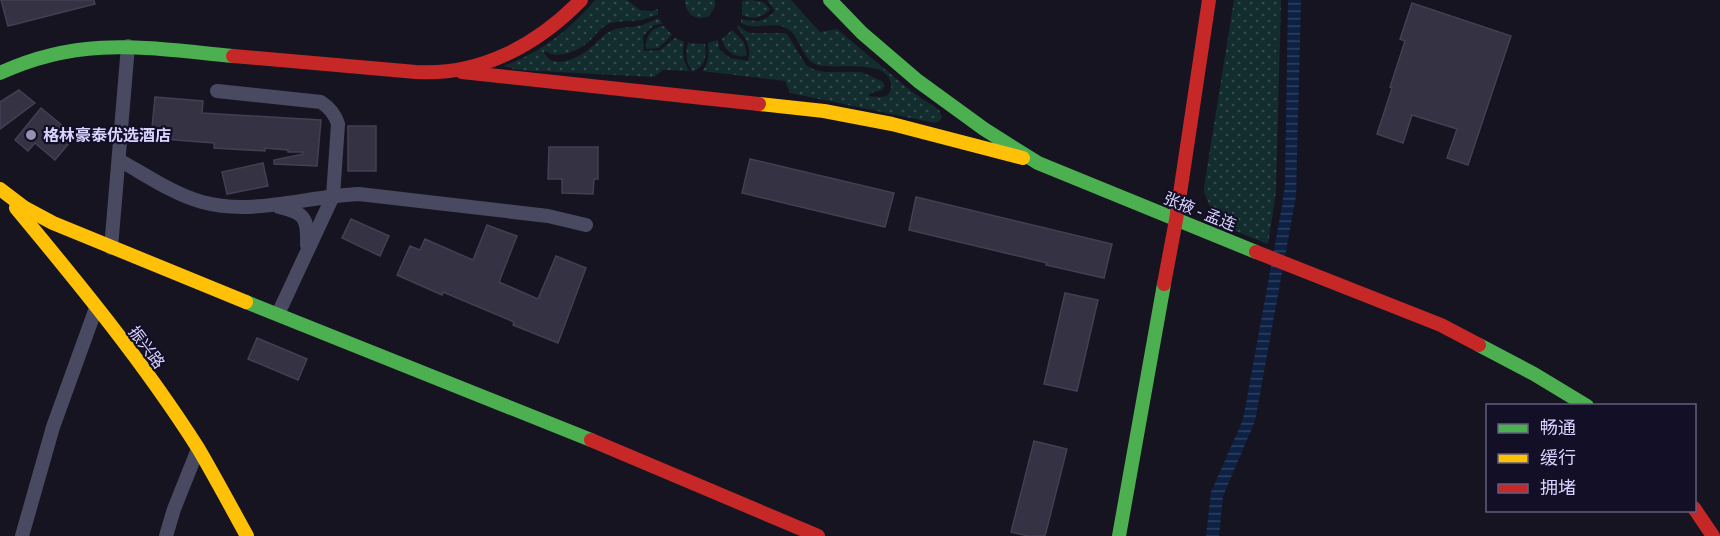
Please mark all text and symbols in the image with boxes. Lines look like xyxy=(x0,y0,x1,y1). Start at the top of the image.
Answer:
place label: 格林豪泰优选酒店 xyxy=(43,126,171,146)
marker: 格林豪泰优选酒店 xyxy=(24,128,38,142)
street label: 张掖 - 孟连 xyxy=(1160,188,1239,236)
street label: 振兴路 xyxy=(124,322,169,373)
legend xyxy=(1486,404,1696,512)
text: 畅通 xyxy=(1540,417,1576,439)
text: 缓行 xyxy=(1540,447,1576,469)
text: 拥堵 xyxy=(1540,477,1576,499)

